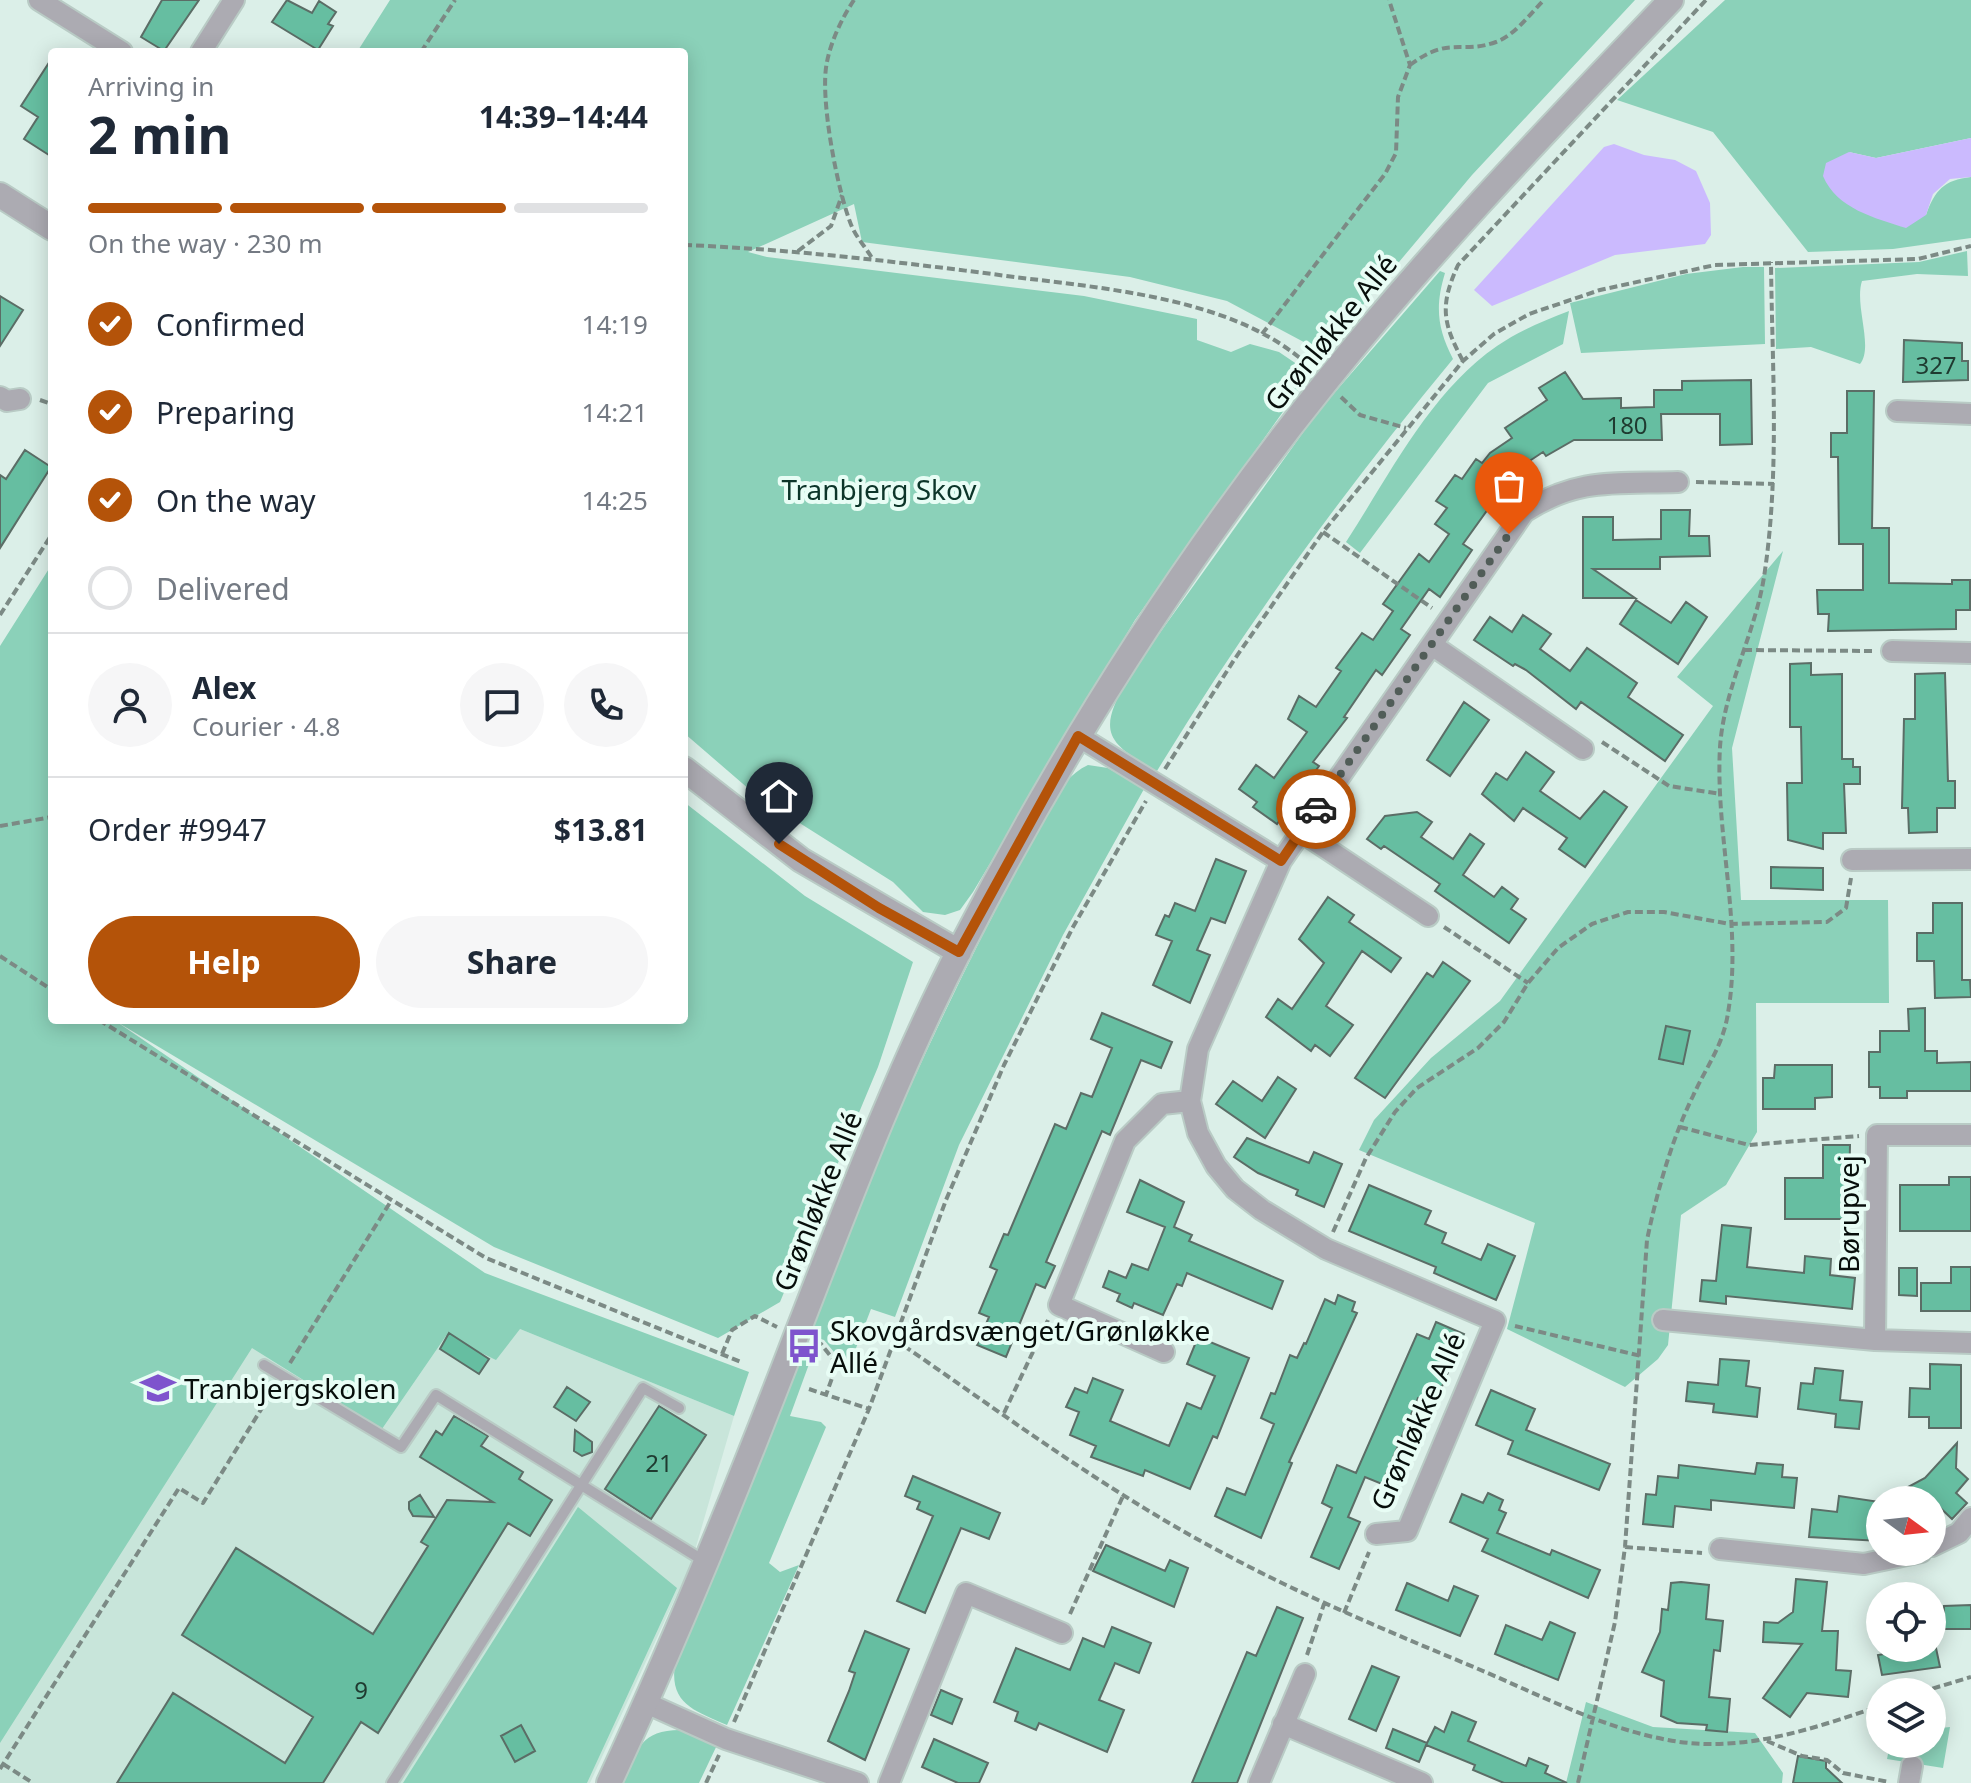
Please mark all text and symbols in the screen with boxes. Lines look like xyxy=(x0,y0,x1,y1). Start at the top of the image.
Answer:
text: Arriving in xyxy=(88,68,214,104)
text: 14:39–14:44 xyxy=(479,96,648,137)
text: 2 min xyxy=(88,98,231,169)
text: On the way · 230 m xyxy=(88,225,322,261)
street label: Grønløkke Allé xyxy=(1255,246,1405,418)
icon: check xyxy=(88,302,132,346)
text: Confirmed xyxy=(156,304,306,345)
text: 14:19 xyxy=(582,306,648,342)
house number: 327 xyxy=(1915,348,1957,381)
icon: check xyxy=(88,390,132,434)
text: Preparing xyxy=(156,392,295,433)
text: 14:21 xyxy=(582,394,648,430)
house number: 180 xyxy=(1606,408,1648,441)
pin xyxy=(1475,452,1543,534)
icon: bag xyxy=(1487,464,1531,508)
park label: Tranbjerg Skov xyxy=(781,470,977,508)
icon: check xyxy=(88,478,132,522)
text: On the way xyxy=(156,480,316,521)
text: 14:25 xyxy=(582,482,648,518)
text: Delivered xyxy=(156,568,290,609)
button: person xyxy=(88,663,172,747)
button: chat xyxy=(460,663,544,747)
button: phone xyxy=(564,663,648,747)
text: Alex xyxy=(192,667,256,708)
text: Courier · 4.8 xyxy=(192,708,340,744)
pin xyxy=(745,762,813,844)
courier xyxy=(1276,769,1356,849)
icon: home xyxy=(757,774,801,818)
icon: car xyxy=(1294,787,1338,831)
text: Order #9947 xyxy=(88,809,267,850)
text: $13.81 xyxy=(554,809,648,850)
button: Help xyxy=(88,916,360,1008)
button: Share xyxy=(376,916,648,1008)
street label: Grønløkke Allé xyxy=(764,1105,870,1297)
street label: Børupvej xyxy=(1829,1155,1867,1273)
place label: Skovgårdsvænget/Grønløkke Allé xyxy=(830,1311,1210,1381)
street label: Grønløkke Allé xyxy=(1361,1326,1473,1516)
bus stop icon: Skovgårdsvænget/Grønløkke Allé xyxy=(785,1327,823,1365)
school or university icon: Tranbjergskolen xyxy=(139,1369,177,1407)
place label: Tranbjergskolen xyxy=(184,1369,397,1407)
house number: 21 xyxy=(645,1446,673,1479)
north arrow xyxy=(1866,1486,1946,1566)
map controls xyxy=(1866,1486,1946,1758)
button: locate xyxy=(1866,1582,1946,1662)
house number: 9 xyxy=(354,1673,368,1706)
button: layers xyxy=(1866,1678,1946,1758)

